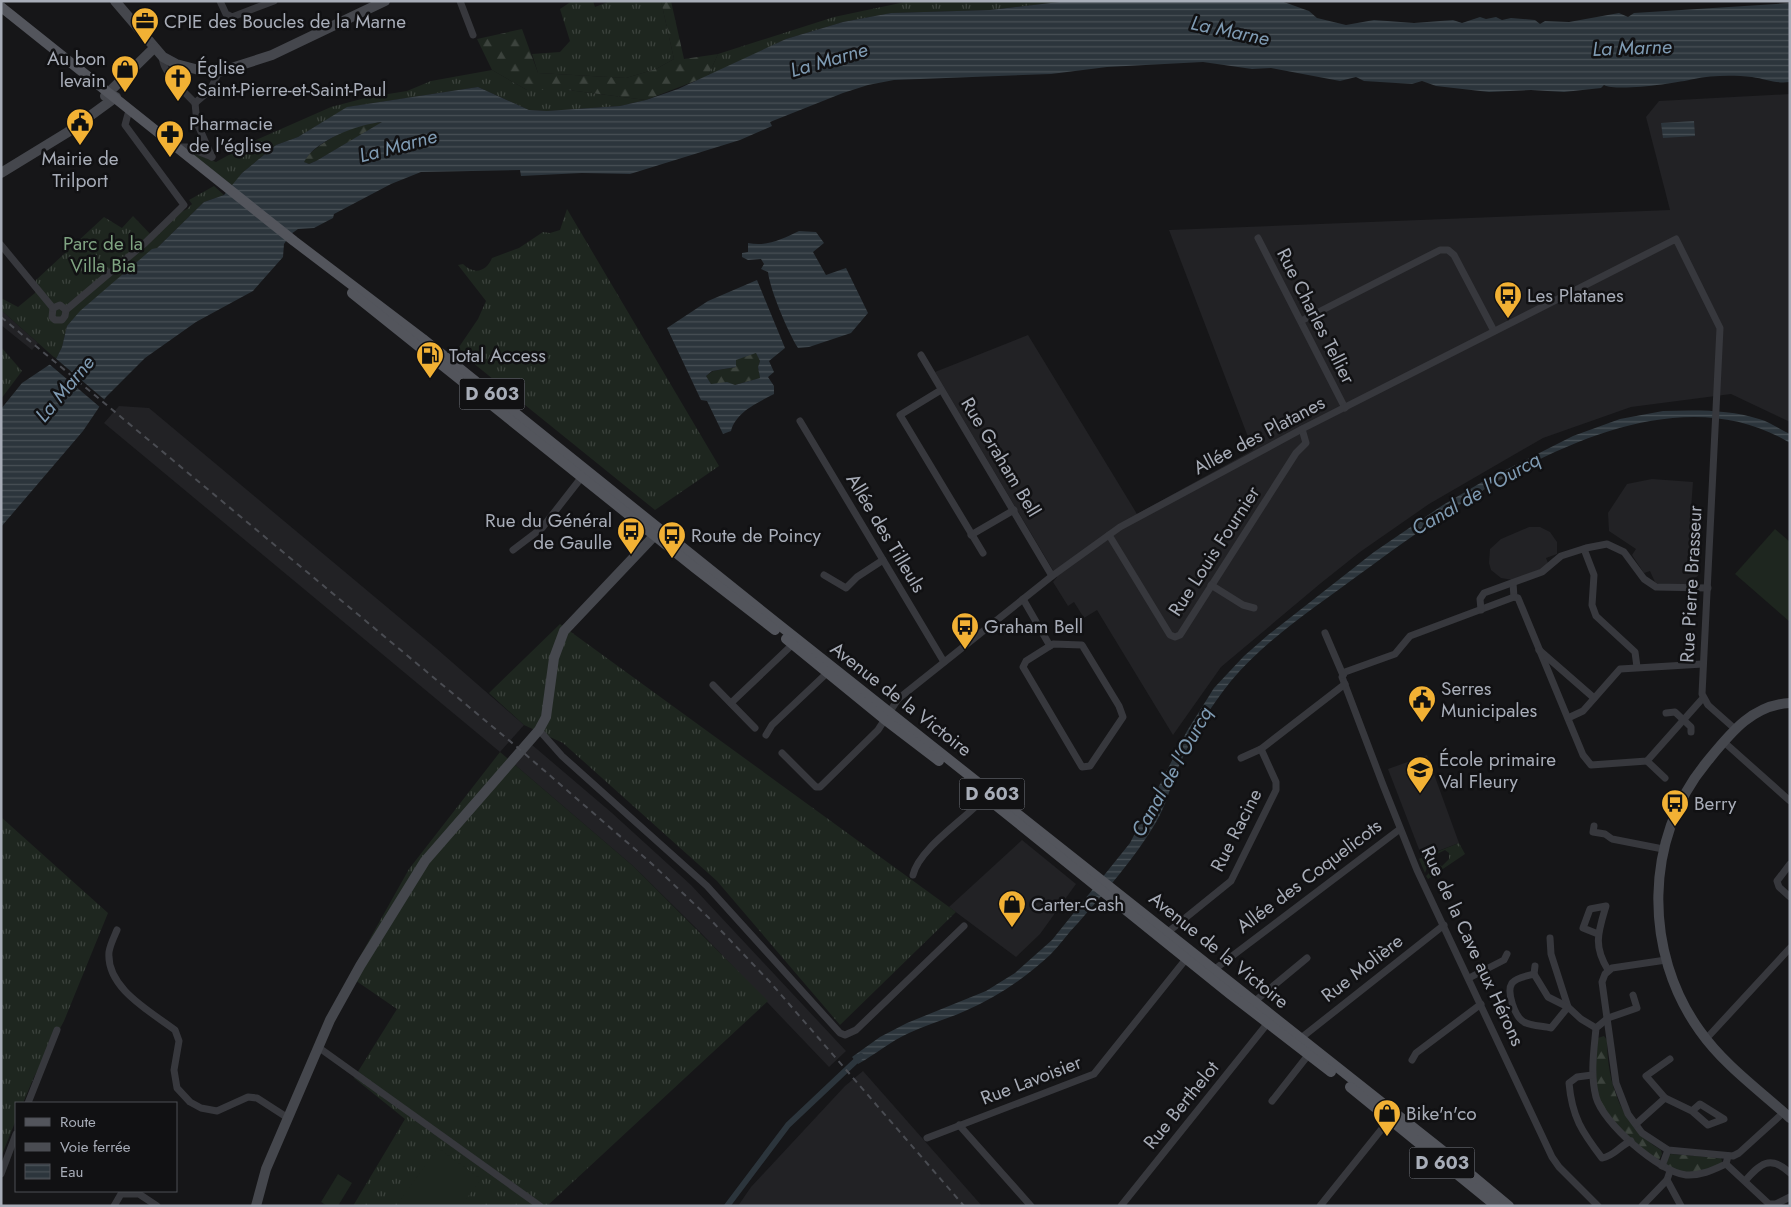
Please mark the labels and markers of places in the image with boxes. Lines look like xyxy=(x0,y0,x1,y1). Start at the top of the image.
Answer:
office icon: CPIE des Boucles de la Marne xyxy=(130,6,160,45)
place label: CPIE des Boucles de la Marne xyxy=(164,8,406,35)
place label: Au bon levain xyxy=(47,45,106,94)
shop icon: Au bon levain xyxy=(110,54,140,93)
place label: Église Saint-Pierre-et-Saint-Paul xyxy=(197,54,386,103)
church icon: Église Saint-Pierre-et-Saint-Paul xyxy=(163,63,193,102)
public building icon: Mairie de Trilport xyxy=(65,107,95,146)
place label: Pharmacie de l'église xyxy=(189,110,273,159)
pharmacy icon: Pharmacie de l'église xyxy=(155,119,185,158)
place label: Mairie de Trilport xyxy=(41,145,119,194)
bus stop icon: Les Platanes xyxy=(1493,280,1523,319)
place label: Les Platanes xyxy=(1527,282,1624,309)
fuel station icon: Total Access xyxy=(415,340,445,379)
place label: Total Access xyxy=(449,342,546,369)
place label: Rue du Général de Gaulle xyxy=(485,507,612,556)
bus stop icon: Rue du Général de Gaulle xyxy=(616,516,646,555)
bus stop icon: Route de Poincy xyxy=(657,520,687,559)
place label: Route de Poincy xyxy=(691,522,822,549)
bus stop icon: Graham Bell xyxy=(950,611,980,650)
place label: Graham Bell xyxy=(984,613,1083,640)
place label: Serres Municipales xyxy=(1441,675,1537,724)
public building icon: Serres Municipales xyxy=(1407,684,1437,723)
place label: École primaire Val Fleury xyxy=(1439,746,1556,795)
school or university icon: École primaire Val Fleury xyxy=(1405,755,1435,794)
bus stop icon: Berry xyxy=(1660,788,1690,827)
place label: Berry xyxy=(1694,790,1737,817)
shop icon: Carter-Cash xyxy=(997,889,1027,928)
place label: Carter-Cash xyxy=(1031,891,1124,918)
shop icon: Bike'n'co xyxy=(1372,1098,1402,1137)
place label: Bike'n'co xyxy=(1406,1100,1477,1127)

